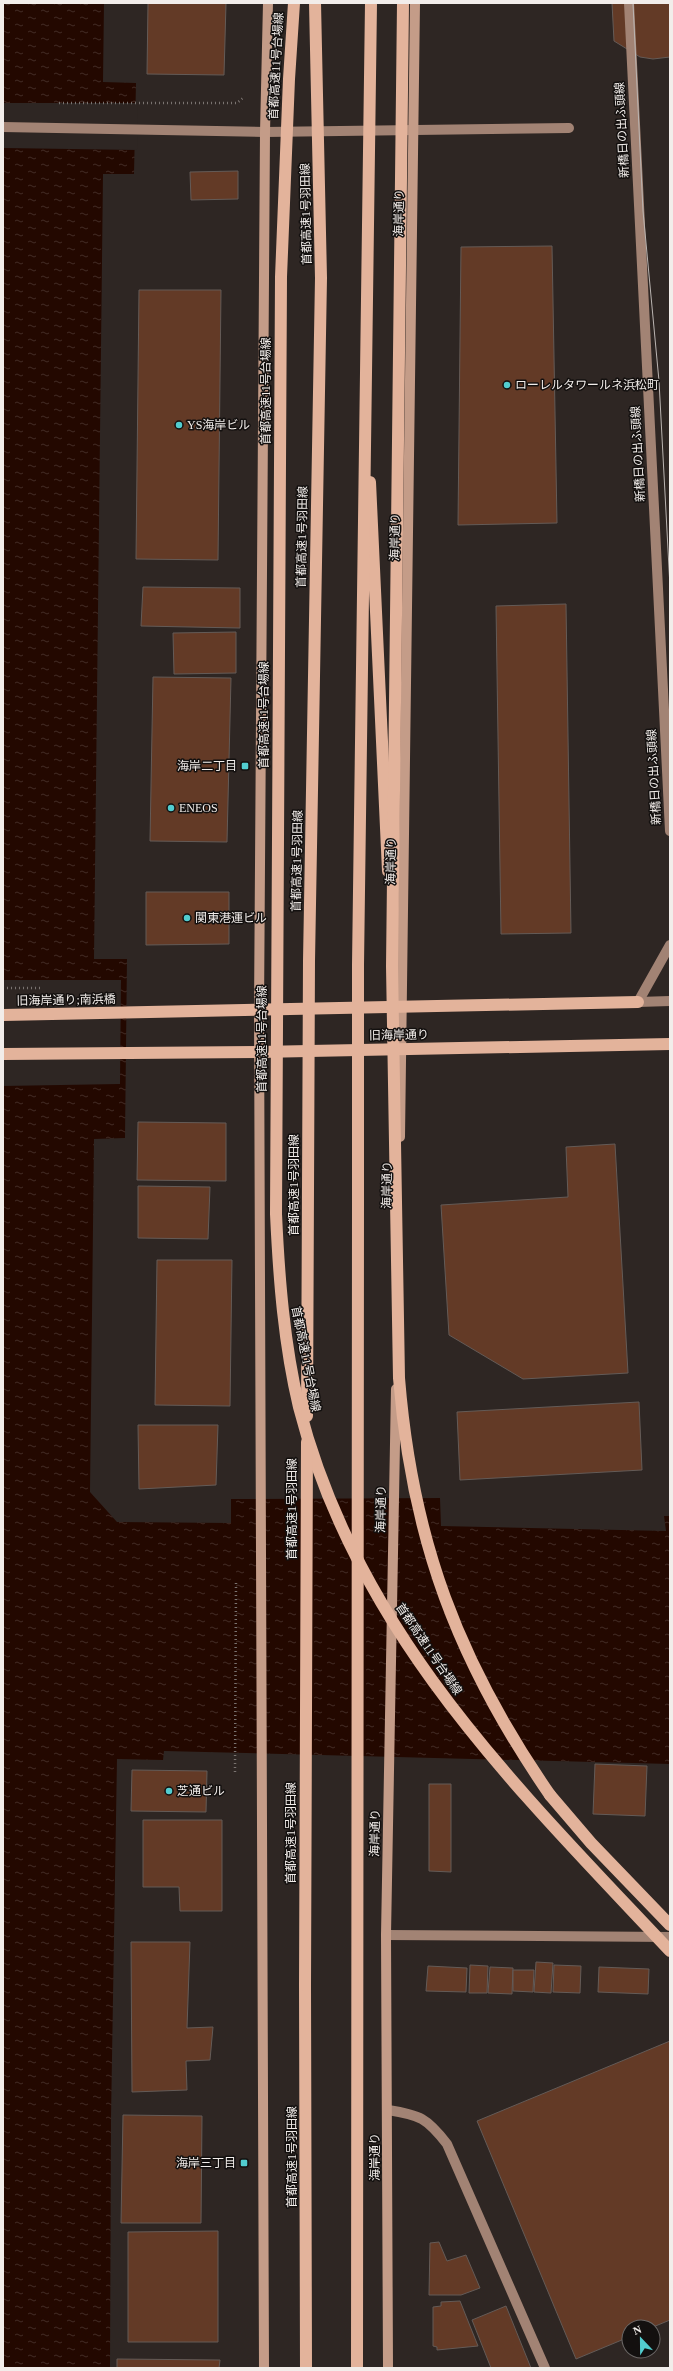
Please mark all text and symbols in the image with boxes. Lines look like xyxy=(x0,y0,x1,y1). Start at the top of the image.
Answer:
street label: 首都高速11号台場線 xyxy=(266,12,286,120)
street label: 新橋日の出ふ頭線 xyxy=(612,82,632,178)
street label: 首都高速1号羽田線 xyxy=(298,163,314,265)
street label: 海岸通り xyxy=(392,189,406,237)
street label: 首都高速11号台場線 xyxy=(259,337,273,445)
place label: ローレルタワールネ浜松町 xyxy=(515,378,659,392)
marker: ローレルタワールネ浜松町 xyxy=(502,380,512,390)
street label: 新橋日の出ふ頭線 xyxy=(628,406,648,502)
place label: YS海岸ビル xyxy=(187,418,250,432)
marker: YS海岸ビル xyxy=(174,420,184,430)
street label: 首都高速1号羽田線 xyxy=(294,486,310,588)
street label: 海岸通り xyxy=(388,513,402,561)
street label: 首都高速11号台場線 xyxy=(257,661,271,769)
street label: 新橋日の出ふ頭線 xyxy=(644,729,664,825)
place label: 海岸二丁目 xyxy=(177,759,237,773)
marker: 海岸二丁目 xyxy=(240,761,250,771)
place label: ENEOS xyxy=(179,801,218,815)
marker: ENEOS xyxy=(166,803,176,813)
street label: 首都高速1号羽田線 xyxy=(289,810,305,912)
street label: 海岸通り xyxy=(384,837,398,885)
place label: 関東港運ビル xyxy=(195,911,267,925)
marker: 関東港運ビル xyxy=(182,913,192,923)
street label: 首都高速11号台場線 xyxy=(255,985,269,1093)
street label: 旧海岸通り;南浜橋 xyxy=(16,992,116,1008)
street label: 旧海岸通り xyxy=(369,1027,429,1043)
street label: 首都高速1号羽田線 xyxy=(287,1134,301,1236)
street label: 海岸通り xyxy=(380,1161,394,1209)
street label: 首都高速11号台場線 xyxy=(289,1305,323,1413)
street label: 首都高速1号羽田線 xyxy=(285,1458,299,1560)
street label: 海岸通り xyxy=(374,1485,388,1533)
street label: 首都高速11号台場線 xyxy=(393,1600,465,1698)
street label: 首都高速1号羽田線 xyxy=(284,1782,298,1884)
place label: 芝通ビル xyxy=(177,1784,225,1798)
marker: 芝通ビル xyxy=(164,1786,174,1796)
street label: 海岸通り xyxy=(368,1809,382,1857)
street label: 首都高速1号羽田線 xyxy=(285,2106,299,2208)
street label: 海岸通り xyxy=(368,2133,382,2181)
place label: 海岸三丁目 xyxy=(176,2156,236,2170)
marker: 海岸三丁目 xyxy=(239,2158,249,2168)
north arrow xyxy=(621,2319,661,2359)
text: N xyxy=(631,2323,643,2337)

